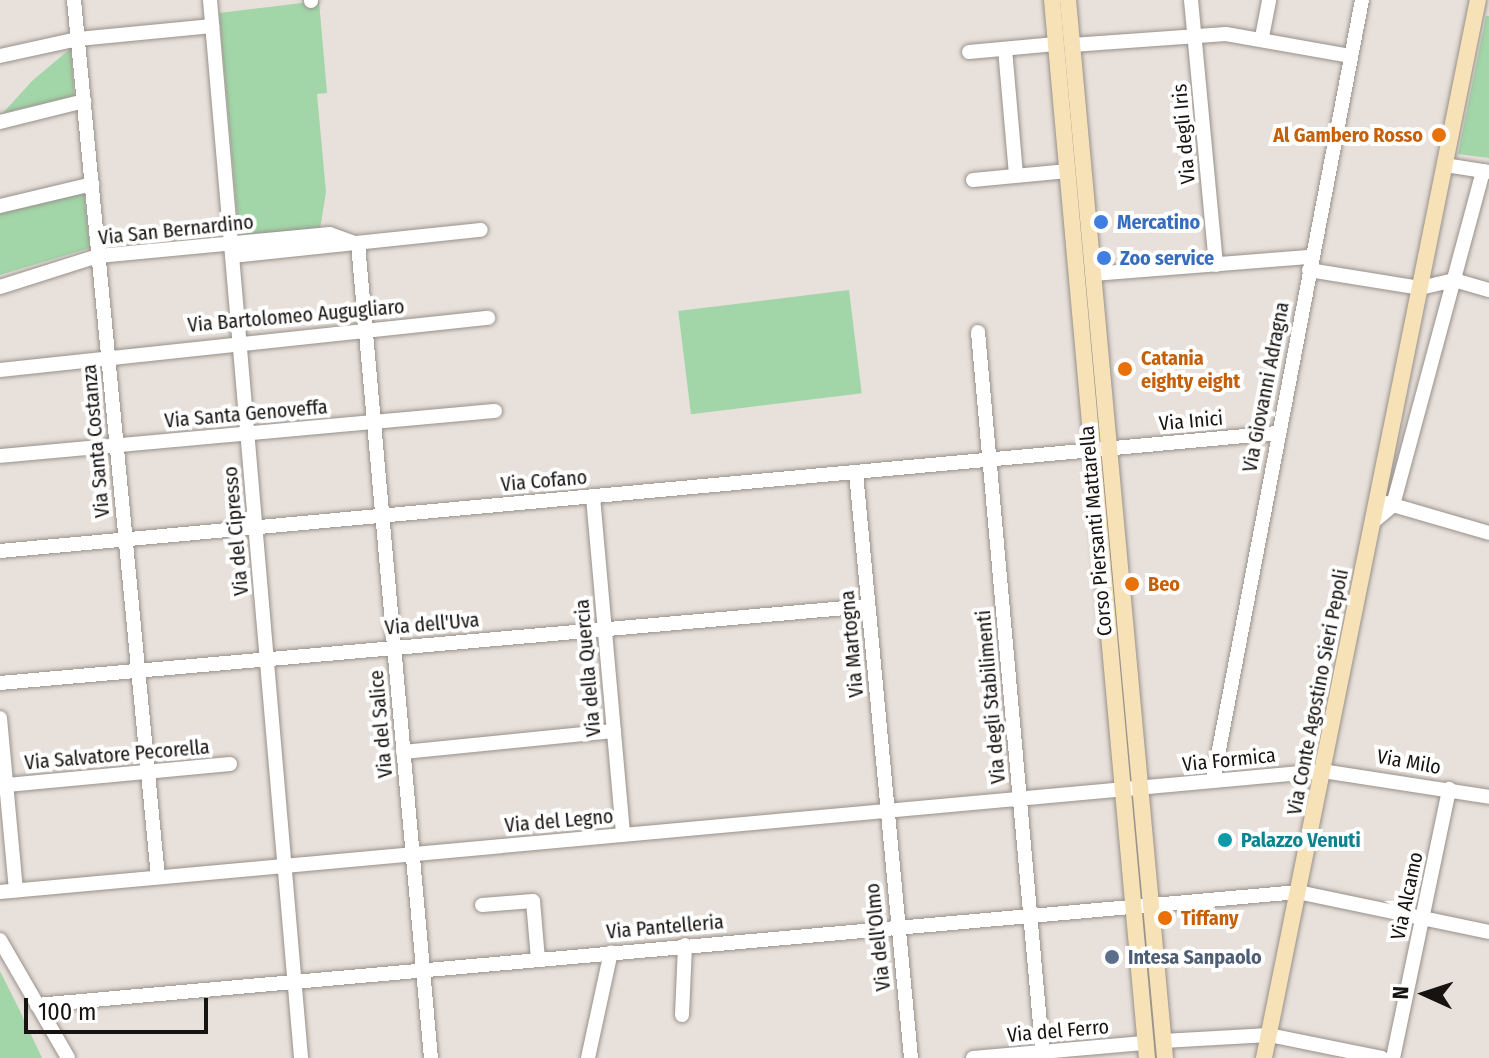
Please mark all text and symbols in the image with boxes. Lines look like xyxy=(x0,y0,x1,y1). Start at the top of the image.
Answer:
street label: Via degli Iris xyxy=(1168,83,1200,185)
place label: Al Gambero Rosso xyxy=(1273,123,1423,147)
marker: Al Gambero Rosso xyxy=(1430,126,1448,144)
street label: Via San Bernardino xyxy=(97,210,255,250)
place label: Mercatino xyxy=(1117,210,1200,234)
marker: Mercatino xyxy=(1092,213,1110,231)
place label: Zoo service xyxy=(1120,246,1214,270)
marker: Zoo service xyxy=(1095,249,1113,267)
street label: Via Bartolomeo Augugliaro xyxy=(187,295,405,337)
street label: Via Giovanni Adragna xyxy=(1238,300,1294,474)
place label: Catania eighty eight xyxy=(1141,346,1240,393)
marker: Catania eighty eight xyxy=(1116,360,1134,378)
street label: Via Santa Costanza xyxy=(77,363,115,519)
street label: Via Santa Genoveffa xyxy=(164,395,328,433)
street label: Via Inici xyxy=(1158,406,1224,436)
street label: Corso Piersanti Mattarella xyxy=(1075,425,1117,637)
street label: Via del Cipresso xyxy=(218,465,254,597)
street label: Via Cofano xyxy=(500,465,588,497)
street label: Via Conte Agostino Sieri Pepoli xyxy=(1282,567,1354,817)
place label: Beo xyxy=(1148,572,1180,596)
marker: Beo xyxy=(1123,575,1141,593)
street label: Via Martogna xyxy=(835,590,869,698)
street label: Via della Quercia xyxy=(570,598,606,738)
street label: Via dell'Uva xyxy=(384,608,480,640)
street label: Via degli Stabilimenti xyxy=(971,609,1011,785)
street label: Via del Salice xyxy=(364,669,398,779)
street label: Via Salvatore Pecorella xyxy=(24,735,210,775)
street label: Via Formica xyxy=(1181,743,1277,777)
street label: Via Milo xyxy=(1375,745,1443,779)
street label: Via del Legno xyxy=(504,804,614,838)
place label: Palazzo Venuti xyxy=(1241,828,1361,852)
marker: Palazzo Venuti xyxy=(1216,831,1234,849)
street label: Via Alcamo xyxy=(1386,850,1428,942)
street label: Via dell'Olmo xyxy=(860,882,896,992)
place label: Tiffany xyxy=(1181,906,1239,930)
marker: Tiffany xyxy=(1156,909,1174,927)
street label: Via Pantelleria xyxy=(605,910,725,944)
place label: Intesa Sanpaolo xyxy=(1128,945,1262,969)
marker: Intesa Sanpaolo xyxy=(1103,948,1121,966)
north arrow xyxy=(1385,954,1465,1034)
scale bar xyxy=(28,982,212,1032)
text: N xyxy=(1387,985,1414,1000)
text: 100 m xyxy=(38,998,96,1026)
street label: Via del Ferro xyxy=(1006,1015,1110,1047)

